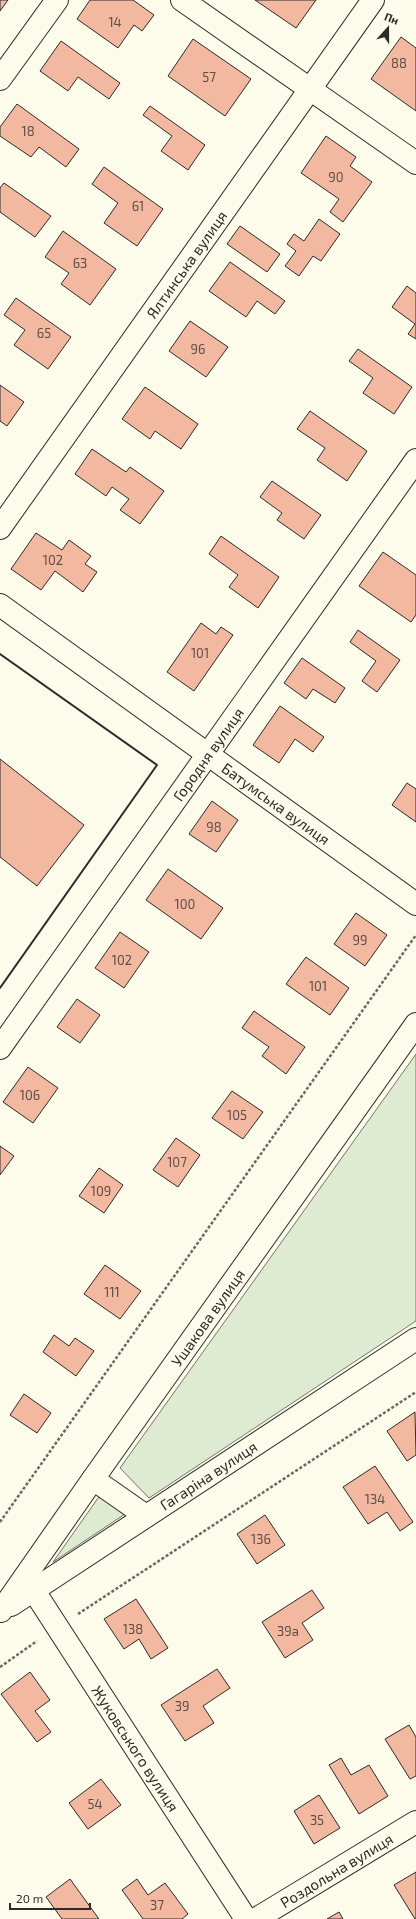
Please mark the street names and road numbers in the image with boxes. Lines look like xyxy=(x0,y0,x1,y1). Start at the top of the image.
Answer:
street label: Ялтинська вулиця xyxy=(142,207,230,321)
street label: Городня вулиця xyxy=(169,704,247,804)
street label: Батумська вулиця xyxy=(219,759,334,848)
street label: Ушакова вулиця xyxy=(167,1265,248,1370)
street label: Гагаріна вулиця xyxy=(156,1437,260,1514)
street label: Жуковського вулиця xyxy=(88,1682,183,1815)
street label: Роздольна вулиця xyxy=(277,1829,396,1911)

